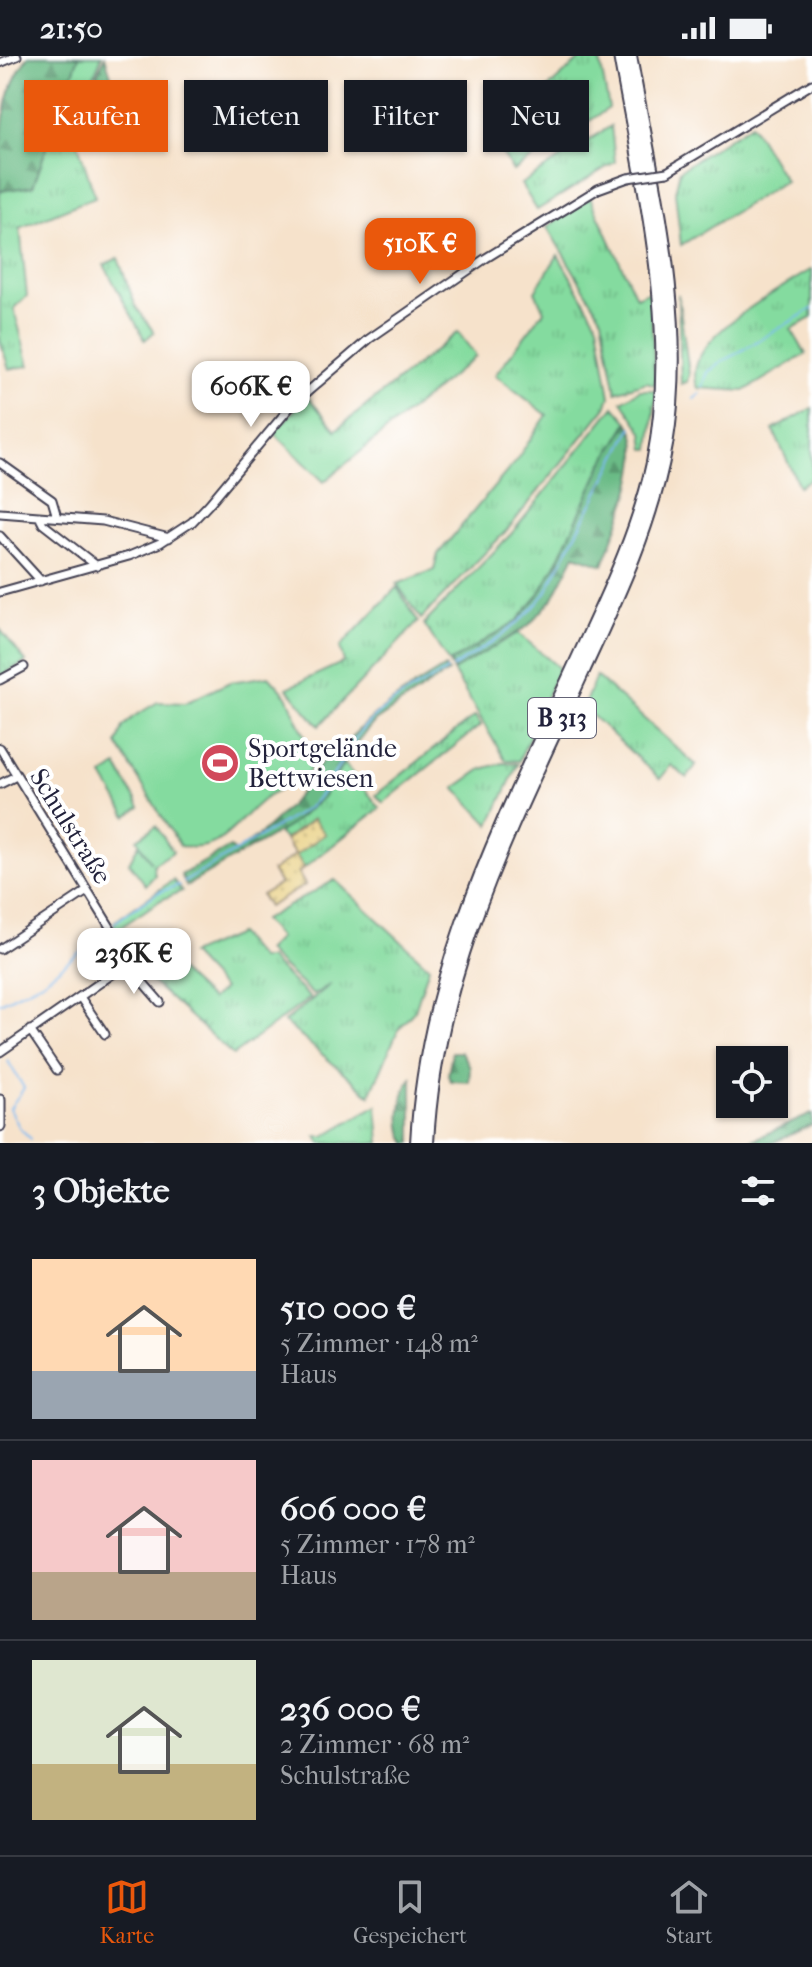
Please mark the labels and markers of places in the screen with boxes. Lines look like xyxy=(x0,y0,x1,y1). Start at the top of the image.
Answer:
pin: 510K € xyxy=(355,218,485,286)
pin: 606K € xyxy=(186,361,316,429)
place label: Sportgelände Bettwiesen xyxy=(248,733,397,794)
sports icon: Sportgelände Bettwiesen xyxy=(199,742,241,784)
pin: 236K € xyxy=(69,928,199,996)

